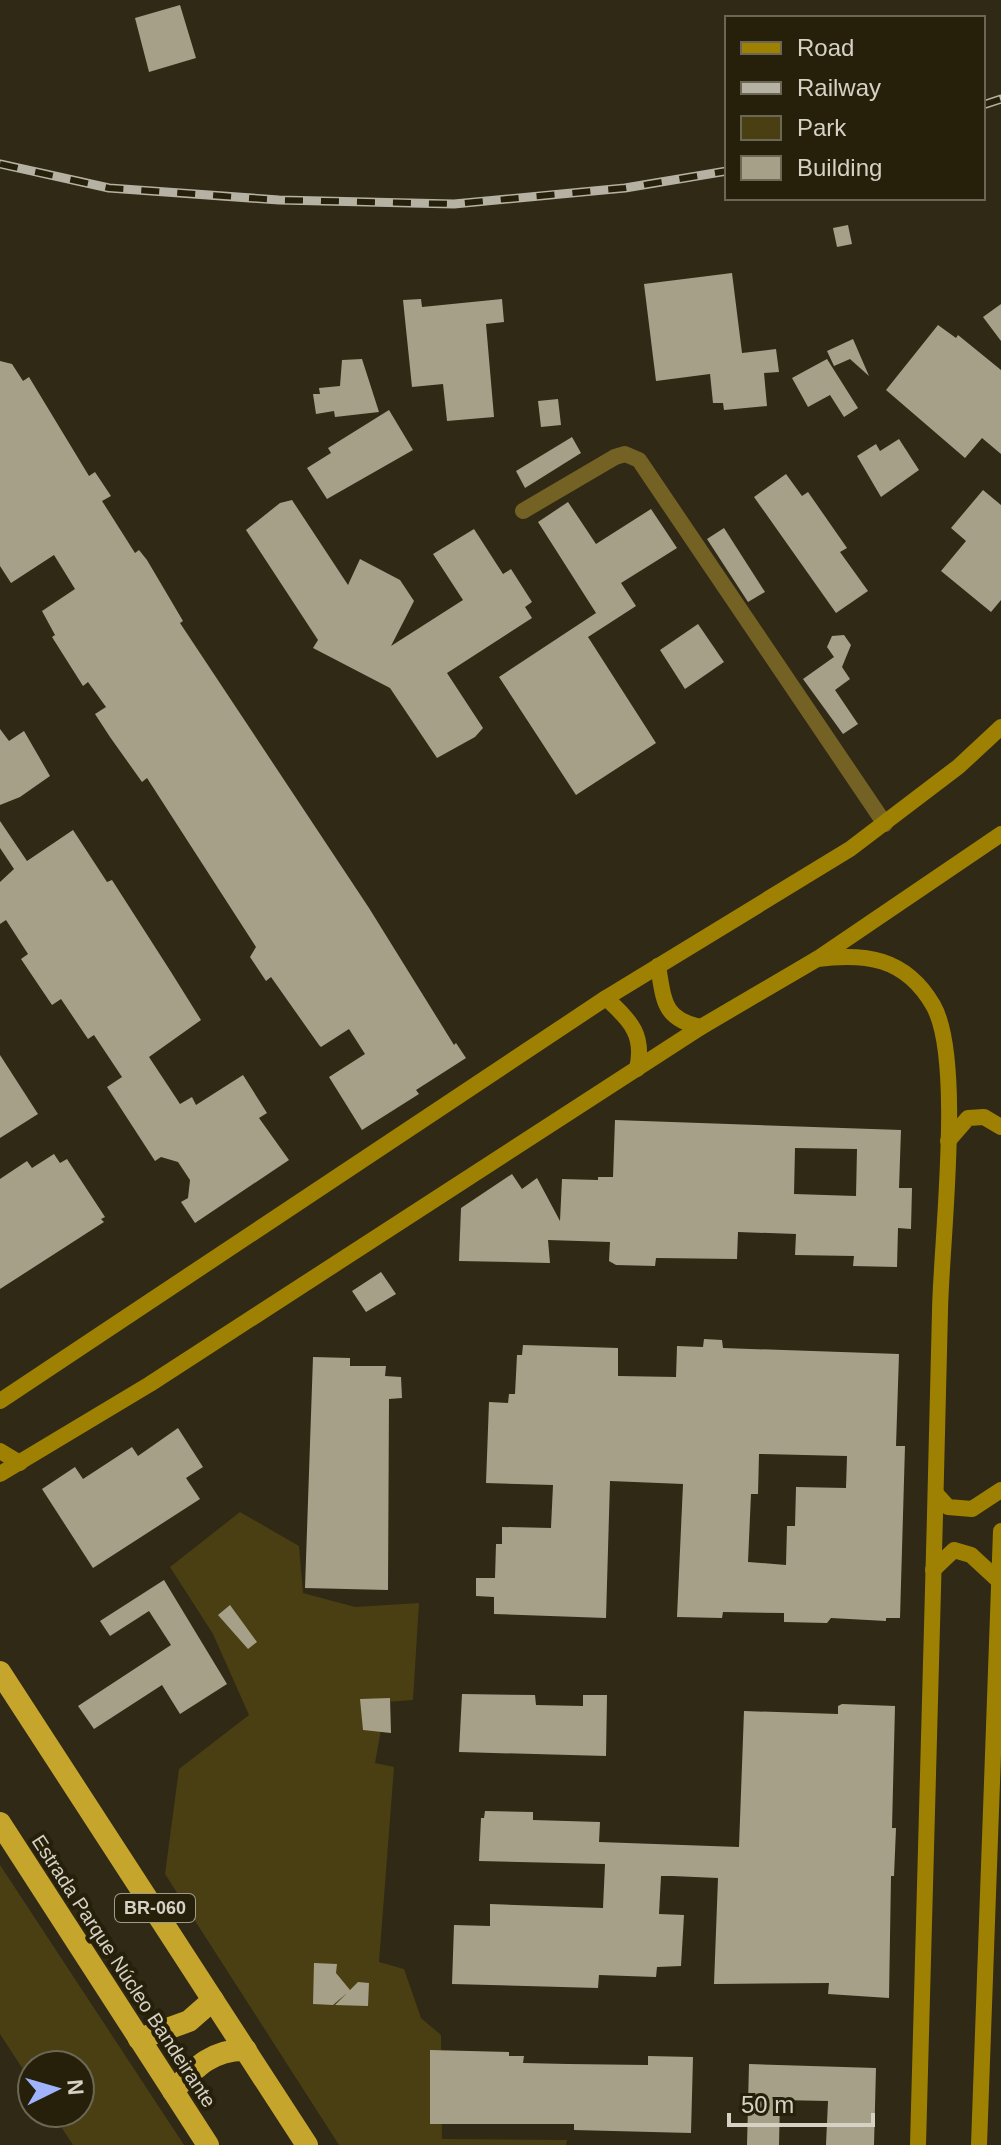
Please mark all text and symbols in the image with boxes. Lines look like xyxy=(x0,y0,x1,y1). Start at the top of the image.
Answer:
legend xyxy=(725,16,985,200)
text: Road xyxy=(797,34,854,61)
text: Railway xyxy=(797,74,881,101)
text: Park xyxy=(797,114,847,141)
text: Building xyxy=(797,154,882,181)
street label: Estrada Parque Núcleo Bandeirante xyxy=(27,1830,221,2112)
road number: BR-060 xyxy=(115,1894,195,1922)
north arrow xyxy=(16,2049,96,2129)
scale bar xyxy=(729,2077,873,2127)
text: 50 m xyxy=(741,2091,794,2118)

